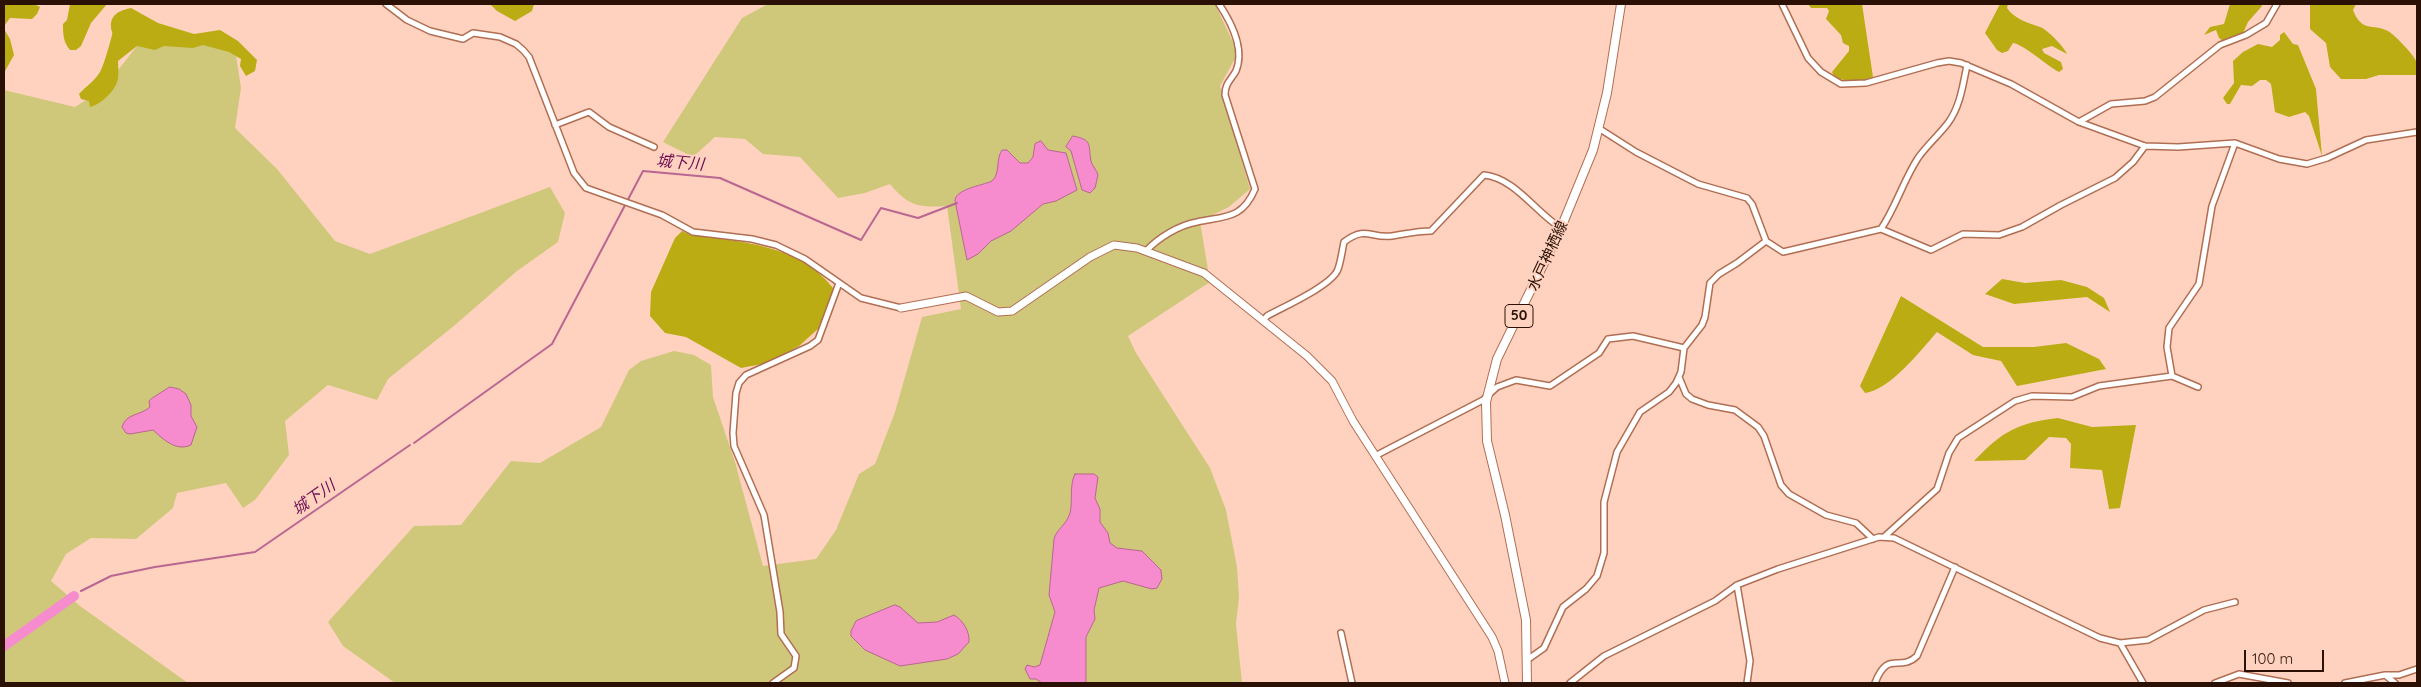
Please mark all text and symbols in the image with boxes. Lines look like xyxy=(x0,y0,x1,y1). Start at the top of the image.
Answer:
water label: 城下川 xyxy=(655,151,705,175)
street label: 水戸神栖線 xyxy=(1524,218,1572,294)
road number: 50 xyxy=(1505,304,1533,328)
water label: 城下川 xyxy=(289,476,339,520)
scale bar xyxy=(2246,640,2326,672)
text: 100 m xyxy=(2252,649,2293,668)

